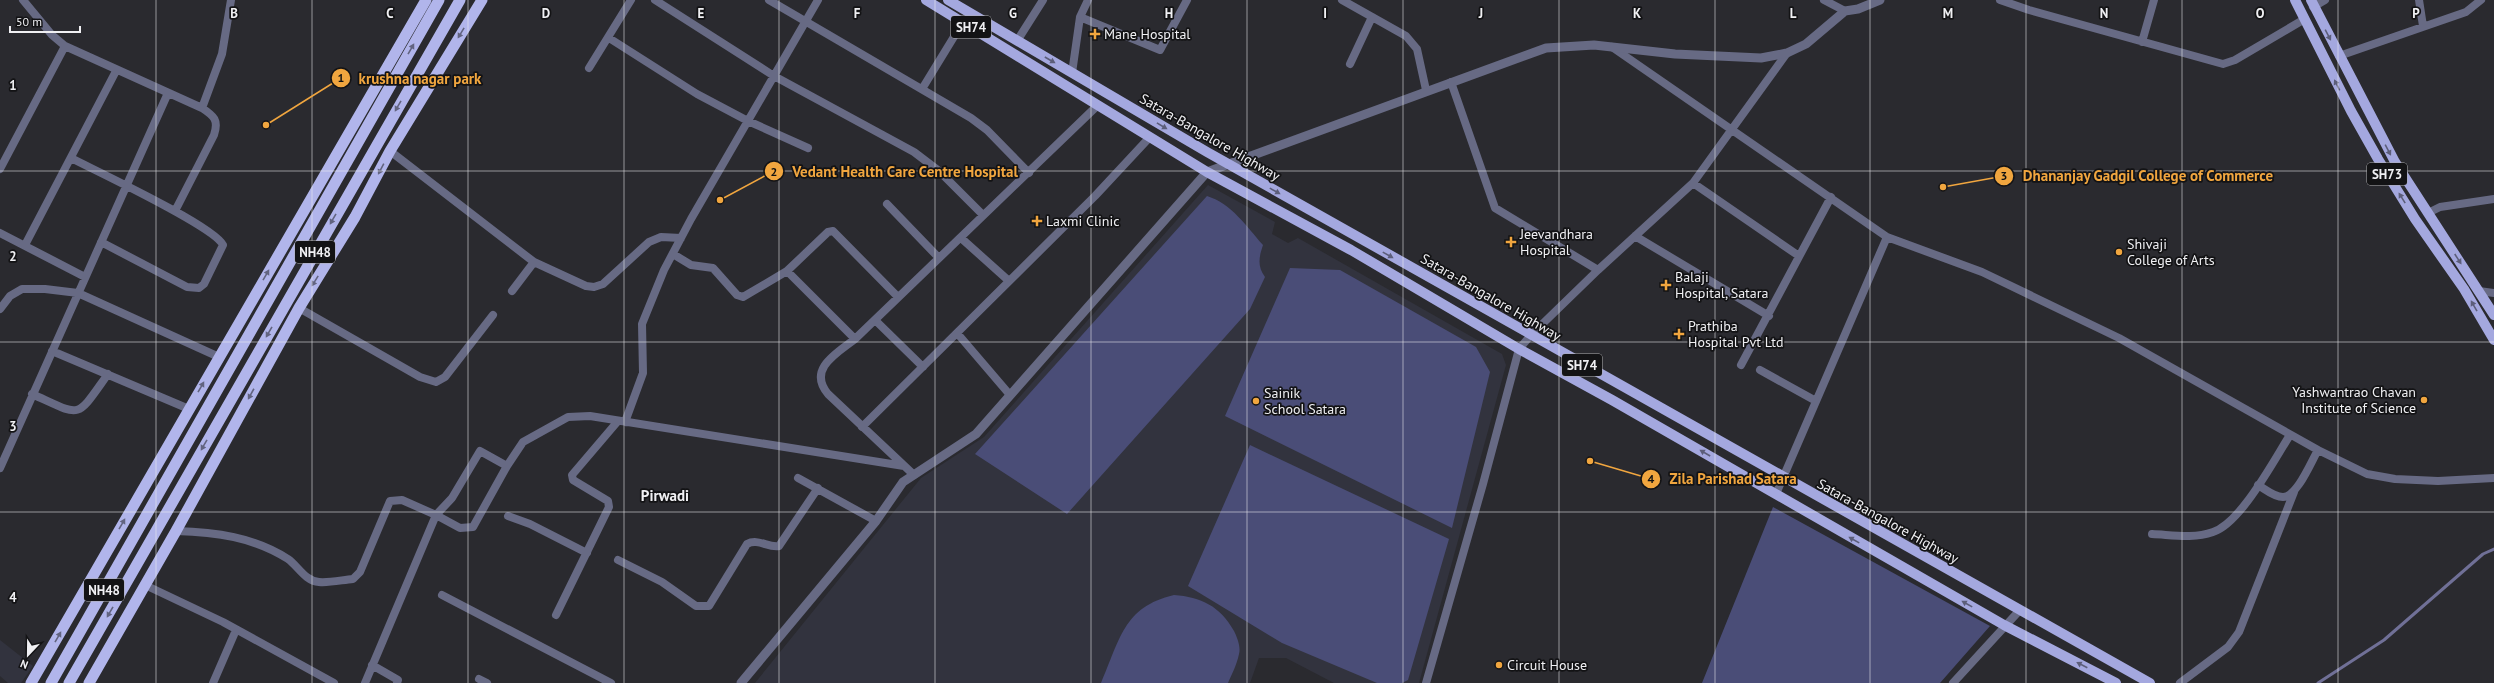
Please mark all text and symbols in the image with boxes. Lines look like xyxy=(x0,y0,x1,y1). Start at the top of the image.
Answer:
text: B xyxy=(230,5,238,22)
text: C xyxy=(386,5,394,22)
text: D xyxy=(542,5,550,22)
text: E xyxy=(698,5,705,22)
text: F xyxy=(854,5,861,22)
text: G xyxy=(1009,5,1017,22)
text: H xyxy=(1165,5,1173,22)
text: I xyxy=(1323,5,1327,22)
text: J xyxy=(1478,5,1483,22)
text: K xyxy=(1633,5,1641,22)
text: L xyxy=(1790,5,1797,22)
text: M xyxy=(1943,5,1953,22)
text: N xyxy=(2100,5,2108,22)
text: O xyxy=(2256,5,2265,22)
text: P xyxy=(2412,5,2420,22)
scale bar xyxy=(10,8,80,34)
text: 50 m xyxy=(16,14,42,29)
road number: SH74 xyxy=(951,16,991,38)
place label: Mane Hospital xyxy=(1104,25,1190,43)
one-way arrow xyxy=(458,27,465,39)
marker: Mane Hospital xyxy=(1089,28,1101,40)
one-way arrow xyxy=(2324,29,2331,41)
one-way arrow xyxy=(407,43,414,55)
one-way arrow xyxy=(1044,57,1056,64)
callout: krushna nagar park xyxy=(331,65,490,92)
text: krushna nagar park xyxy=(359,69,482,88)
text: 1 xyxy=(338,70,344,85)
text: 1 xyxy=(9,77,17,94)
one-way arrow xyxy=(2334,80,2341,91)
street label: Satara-Bangalore Highway xyxy=(1136,89,1284,185)
one-way arrow xyxy=(394,100,401,112)
one-way arrow xyxy=(1156,123,1168,130)
one-way arrow xyxy=(2385,144,2392,156)
callout: Vedant Health Care Centre Hospital xyxy=(764,158,1026,185)
text: Vedant Health Care Centre Hospital xyxy=(791,162,1018,181)
callout: Dhananjay Gadgil College of Commerce xyxy=(1994,162,2282,189)
one-way arrow xyxy=(378,163,384,175)
road number: SH73 xyxy=(2367,163,2407,185)
text: 2 xyxy=(771,164,777,179)
text: Dhananjay Gadgil College of Commerce xyxy=(2023,166,2274,185)
text: 3 xyxy=(2001,168,2007,183)
one-way arrow xyxy=(1269,187,1281,194)
one-way arrow xyxy=(2399,192,2406,204)
place label: Laxmi Clinic xyxy=(1046,212,1120,230)
one-way arrow xyxy=(330,213,337,225)
marker: Laxmi Clinic xyxy=(1031,215,1043,227)
place label: Jeevandhara Hospital xyxy=(1519,225,1593,259)
place label: Shivaji College of Arts xyxy=(2127,235,2215,269)
marker: Jeevandhara Hospital xyxy=(1505,236,1517,248)
road number: NH48 xyxy=(295,241,335,263)
marker: Shivaji College of Arts xyxy=(2114,247,2124,257)
text: 2 xyxy=(9,248,17,265)
street label: Satara-Bangalore Highway xyxy=(1417,249,1565,345)
one-way arrow xyxy=(1383,251,1394,258)
one-way arrow xyxy=(2455,254,2462,265)
place label: Balaji Hospital, Satara xyxy=(1675,268,1769,302)
one-way arrow xyxy=(263,269,270,281)
one-way arrow xyxy=(312,276,319,287)
marker: Balaji Hospital, Satara xyxy=(1660,279,1672,291)
one-way arrow xyxy=(2471,300,2478,312)
place label: Prathiba Hospital Pvt Ltd xyxy=(1688,317,1784,351)
one-way arrow xyxy=(265,326,272,338)
marker: Prathiba Hospital Pvt Ltd xyxy=(1673,328,1685,340)
road number: SH74 xyxy=(1562,354,1602,376)
one-way arrow xyxy=(198,381,205,393)
place label: Yashwantrao Chavan Institute of Science xyxy=(2292,383,2416,417)
place label: Sainik School Satara xyxy=(1264,384,1346,418)
one-way arrow xyxy=(248,389,255,400)
marker: Yashwantrao Chavan Institute of Science xyxy=(2419,395,2429,405)
marker: Sainik School Satara xyxy=(1251,396,1261,406)
text: 3 xyxy=(9,418,17,435)
one-way arrow xyxy=(201,439,208,451)
one-way arrow xyxy=(1699,450,1711,457)
callout: Zila Parishad Satara xyxy=(1641,465,1804,492)
text: Zila Parishad Satara xyxy=(1669,469,1797,488)
text: 4 xyxy=(1648,471,1655,486)
street label: Satara-Bangalore Highway xyxy=(1814,474,1962,568)
district label: Pirwadi xyxy=(641,486,689,505)
one-way arrow xyxy=(119,518,126,530)
one-way arrow xyxy=(1848,537,1860,544)
road number: NH48 xyxy=(84,579,124,601)
text: 4 xyxy=(9,589,17,606)
one-way arrow xyxy=(1961,601,1973,608)
one-way arrow xyxy=(106,606,113,617)
one-way arrow xyxy=(54,631,61,643)
north arrow xyxy=(8,635,48,675)
text: N xyxy=(18,656,30,672)
place label: Circuit House xyxy=(1507,656,1587,674)
marker: Circuit House xyxy=(1494,660,1504,670)
one-way arrow xyxy=(2076,662,2087,668)

